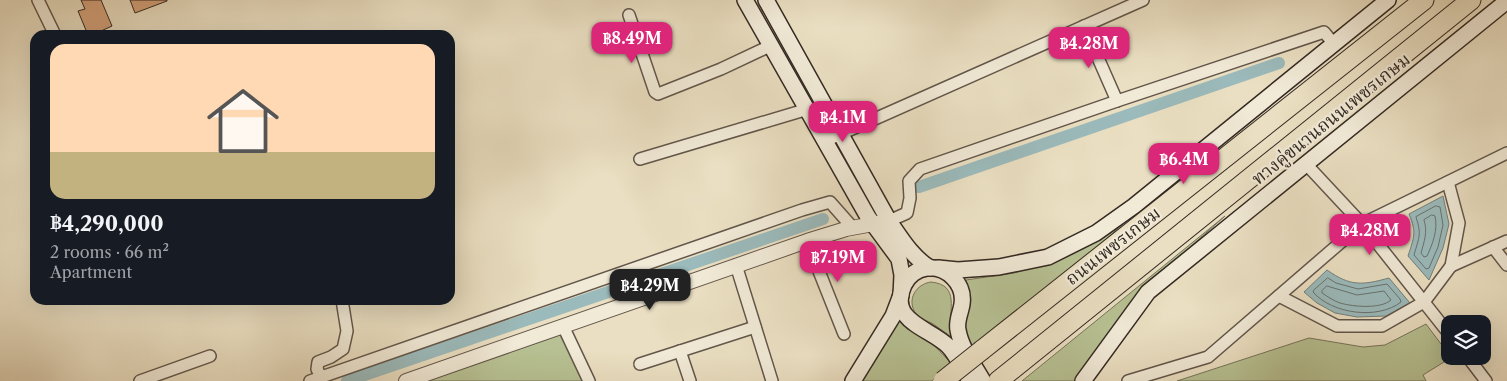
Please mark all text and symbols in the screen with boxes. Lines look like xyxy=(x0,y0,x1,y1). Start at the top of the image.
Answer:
pin: ฿8.49M xyxy=(591,22,673,64)
pin: ฿4.28M xyxy=(1048,27,1130,69)
text: ฿8.49M xyxy=(602,28,662,48)
text: ฿4.28M xyxy=(1059,33,1119,53)
street label: ทางคู่ขนานถนนเพชรเกษม xyxy=(1247,48,1415,190)
icon: home xyxy=(198,76,288,166)
pin: ฿4.1M xyxy=(808,100,878,143)
text: ฿4.1M xyxy=(819,107,867,127)
pin: ฿6.4M xyxy=(1149,142,1219,185)
text: ฿6.4M xyxy=(1159,149,1209,169)
street label: ถนนเพชรเกษม xyxy=(1061,202,1165,290)
text: ฿4,290,000 xyxy=(50,211,164,236)
pin: ฿4.28M xyxy=(1329,214,1411,256)
text: ฿4.28M xyxy=(1340,220,1400,240)
pin: ฿7.19M xyxy=(797,240,879,283)
text: 2 rooms · 66 m² xyxy=(50,242,169,262)
text: ฿7.19M xyxy=(811,247,865,267)
text: Apartment xyxy=(50,262,132,282)
pin: ฿4.29M xyxy=(609,268,691,311)
text: ฿4.29M xyxy=(621,275,679,295)
map controls xyxy=(1441,315,1491,365)
button: layers xyxy=(1441,315,1491,365)

